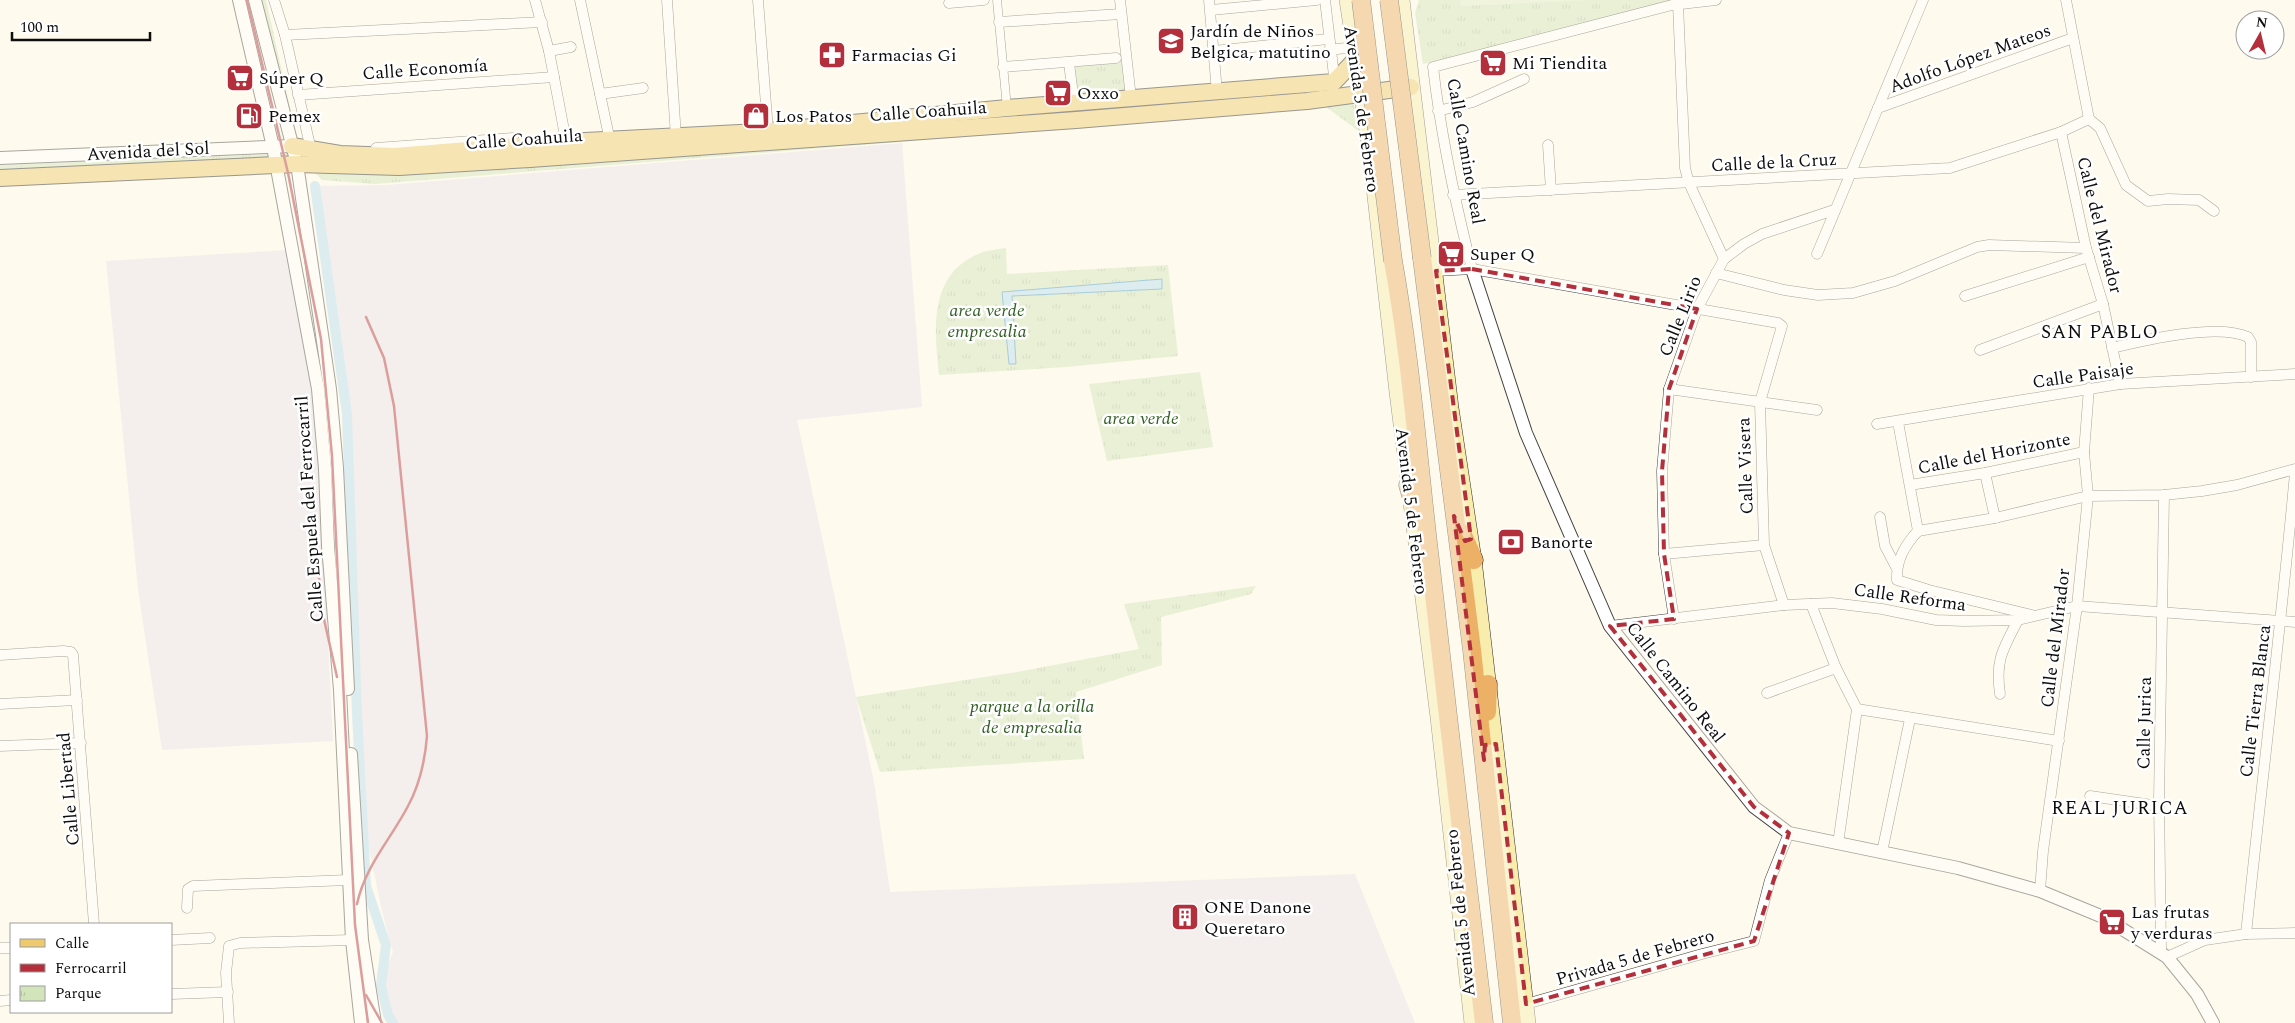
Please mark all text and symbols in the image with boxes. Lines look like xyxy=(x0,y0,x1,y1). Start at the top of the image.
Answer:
scale bar xyxy=(12,10,150,42)
north arrow xyxy=(2235,10,2285,60)
text: N xyxy=(2255,11,2269,34)
text: 100 m xyxy=(20,16,59,39)
street label: Adolfo López Mateos xyxy=(1885,17,2055,100)
place label: Jardín de Niños Belgica, matutino xyxy=(1190,18,1331,66)
street label: Avenida 5 de Febrero xyxy=(1336,24,1387,194)
school or university icon: Jardín de Niños Belgica, matutino xyxy=(1156,26,1186,56)
pharmacy icon: Farmacias Gi xyxy=(817,40,847,70)
place label: Farmacias Gi xyxy=(851,42,957,69)
supermarket icon: Mi Tiendita xyxy=(1478,48,1508,78)
place label: Mi Tiendita xyxy=(1512,50,1607,77)
street label: Calle Economía xyxy=(361,52,489,87)
supermarket icon: Súper Q xyxy=(225,63,255,93)
place label: Súper Q xyxy=(259,65,324,92)
street label: Calle Camino Real xyxy=(1439,76,1492,226)
supermarket icon: Oxxo xyxy=(1043,78,1073,108)
place label: Oxxo xyxy=(1077,80,1119,107)
street label: Calle Coahuila xyxy=(869,94,988,129)
fuel station icon: Pemex xyxy=(234,101,264,131)
shop icon: Los Patos xyxy=(741,101,771,131)
place label: Pemex xyxy=(268,103,321,130)
place label: Los Patos xyxy=(775,103,852,130)
street label: Calle Coahuila xyxy=(465,122,584,157)
street label: Avenida del Sol xyxy=(86,135,210,168)
street label: Calle de la Cruz xyxy=(1710,146,1838,179)
street label: Calle del Mirador xyxy=(2069,154,2130,296)
supermarket icon: Super Q xyxy=(1436,239,1466,269)
place label: Super Q xyxy=(1470,241,1535,268)
street label: Calle Lirio xyxy=(1652,272,1709,361)
park label: area verde empresalia xyxy=(947,297,1027,345)
district label: SAN PABLO xyxy=(2041,318,2159,347)
street label: Calle Paisaje xyxy=(2031,355,2135,396)
street label: Calle Espuela del Ferrocarril xyxy=(288,395,331,623)
park label: area verde xyxy=(1103,405,1179,432)
street label: Calle Visera xyxy=(1730,417,1761,515)
street label: Calle del Horizonte xyxy=(1915,425,2073,482)
street label: Avenida 5 de Febrero xyxy=(1388,426,1435,596)
bank icon: Banorte xyxy=(1496,527,1526,557)
place label: Banorte xyxy=(1530,529,1593,556)
street label: Calle del Mirador xyxy=(2034,567,2077,709)
street label: Calle Reforma xyxy=(1852,576,1968,619)
street label: Calle Camino Real xyxy=(1619,616,1732,749)
street label: Calle Tierra Blanca xyxy=(2233,623,2278,779)
street label: Calle Jurica xyxy=(2130,676,2159,770)
park label: parque a la orilla de empresalia xyxy=(969,693,1094,741)
street label: Calle Libertad xyxy=(50,731,87,847)
district label: REAL JURICA xyxy=(2051,794,2189,823)
street label: Avenida 5 de Febrero xyxy=(1438,828,1483,998)
place label: ONE Danone Queretaro xyxy=(1204,894,1311,942)
place label: Las frutas y verduras xyxy=(2130,899,2213,947)
building icon: ONE Danone Queretaro xyxy=(1170,902,1200,932)
supermarket icon: Las frutas y verduras xyxy=(2097,907,2127,937)
street label: Privada 5 de Febrero xyxy=(1553,922,1718,993)
legend xyxy=(10,923,172,1013)
text: Calle xyxy=(55,932,89,955)
text: Ferrocarril xyxy=(55,957,127,980)
text: Parque xyxy=(55,982,102,1005)

